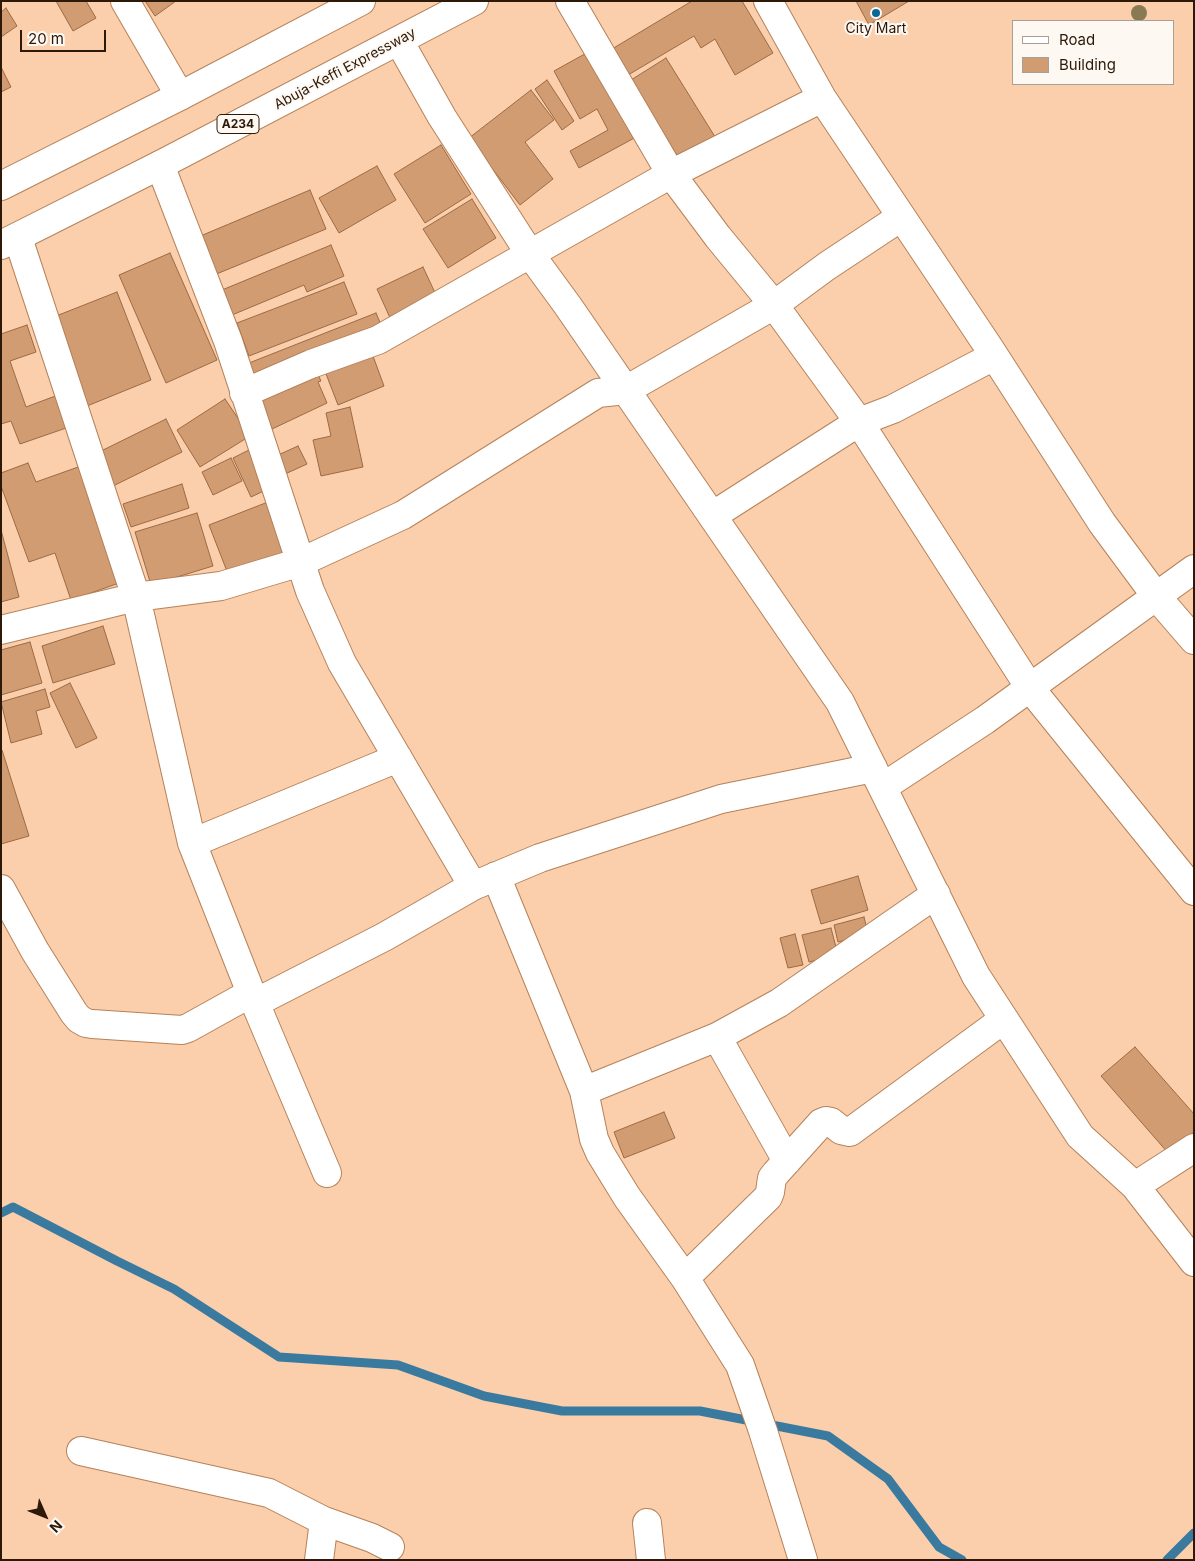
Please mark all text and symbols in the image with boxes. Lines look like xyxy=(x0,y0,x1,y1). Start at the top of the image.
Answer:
marker: City Mart xyxy=(870,7,882,19)
scale bar xyxy=(22,20,109,52)
legend xyxy=(1012,20,1175,85)
place label: City Mart xyxy=(846,21,906,37)
street label: Abuja-Keffi Expressway xyxy=(271,25,419,113)
text: 20 m xyxy=(28,29,64,48)
text: Road xyxy=(1059,30,1095,49)
text: Building xyxy=(1059,55,1116,74)
road number: A234 xyxy=(217,115,259,134)
north arrow xyxy=(20,1491,70,1541)
text: N xyxy=(46,1517,66,1537)

